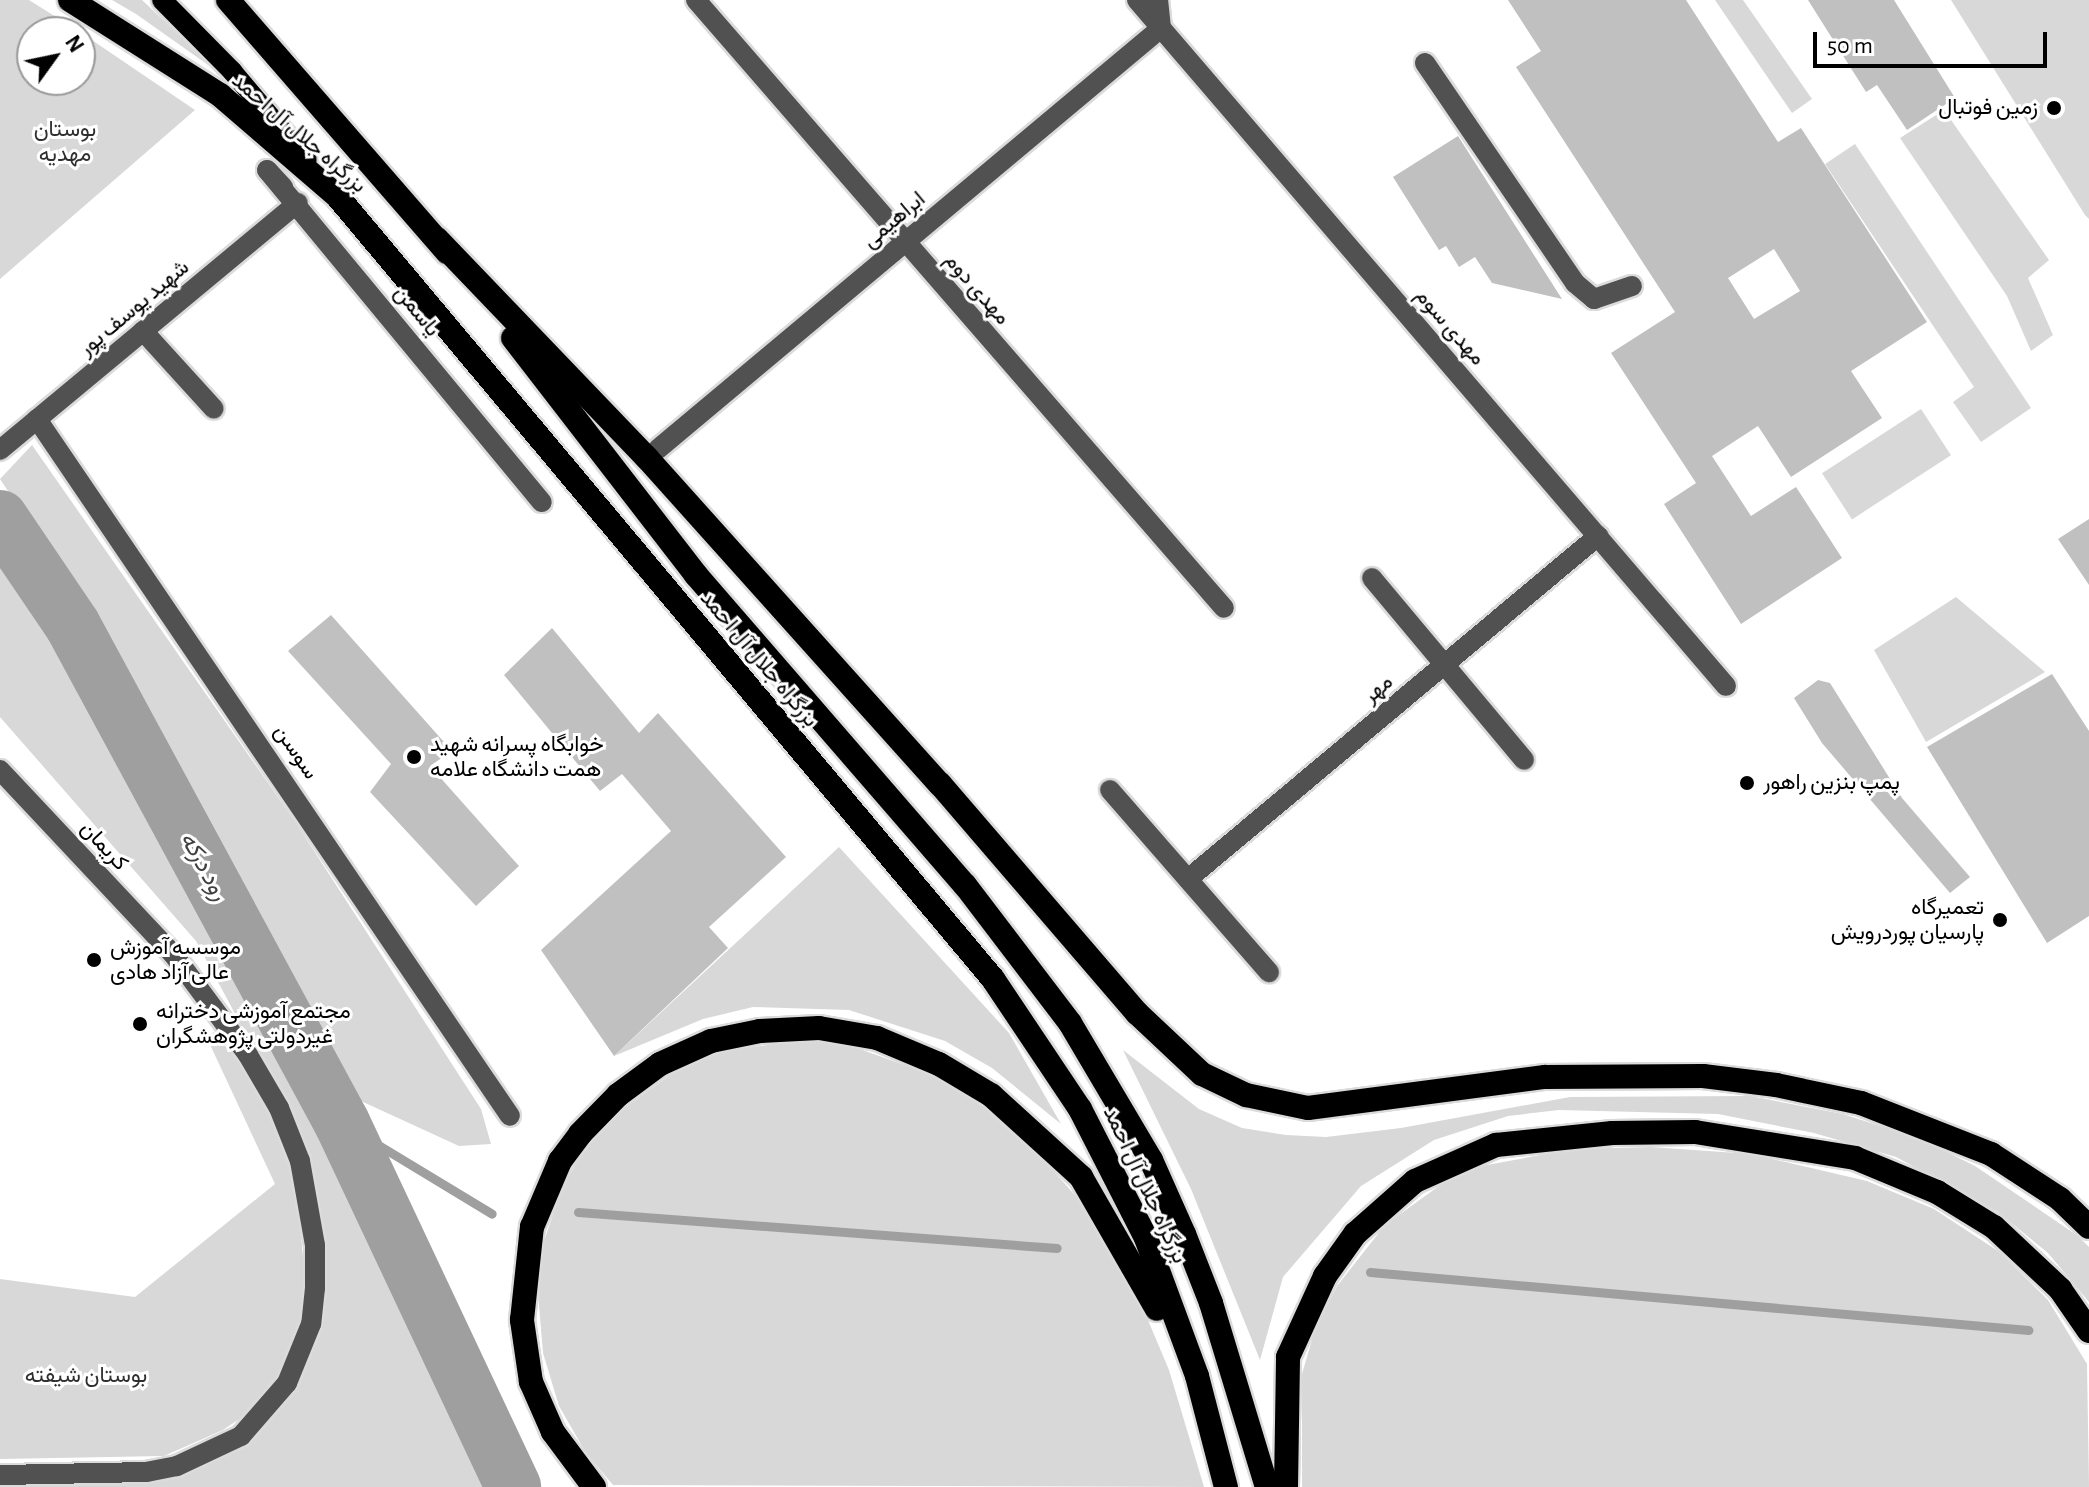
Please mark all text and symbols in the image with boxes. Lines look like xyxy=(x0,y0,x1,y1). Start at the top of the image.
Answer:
north arrow xyxy=(16,16,96,96)
scale bar xyxy=(1817,16,2051,66)
text: N xyxy=(61,32,88,56)
text: 50 m xyxy=(1827,34,1873,58)
street label: بزرگراه جلال آل احمد xyxy=(226,67,372,199)
place label: زمین فوتبال xyxy=(1938,95,2038,121)
marker: زمین فوتبال xyxy=(2045,99,2063,117)
park label: بوستان مهدیه xyxy=(34,116,96,168)
street label: ابراهیمی xyxy=(857,186,931,254)
street label: مهدی دوم xyxy=(939,248,1015,330)
street label: شهید یوسف پور xyxy=(73,254,195,362)
street label: یاسمن xyxy=(388,280,446,342)
street label: مهدی سوم xyxy=(1409,283,1491,371)
street label: بزرگراه جلال آل احمد xyxy=(694,585,824,733)
street label: مهر xyxy=(1358,669,1398,709)
street label: سوسن xyxy=(268,720,324,784)
place label: خوابگاه پسرانه شهید همت دانشگاه علامه xyxy=(430,731,604,782)
marker: خوابگاه پسرانه شهید همت دانشگاه علامه xyxy=(405,748,423,766)
place label: پمپ بنزین راهور xyxy=(1763,770,1900,796)
marker: پمپ بنزین راهور xyxy=(1738,774,1756,792)
street label: کریمان xyxy=(74,816,134,876)
water label: رود درکه xyxy=(173,828,233,906)
place label: تعمیرگاه پارسیان پوردرویش xyxy=(1831,894,1984,946)
marker: تعمیرگاه پارسیان پوردرویش xyxy=(1991,911,2009,929)
place label: موسسه آموزش عالی آزاد هادی xyxy=(110,934,241,986)
marker: موسسه آموزش عالی آزاد هادی xyxy=(85,951,103,969)
place label: مجتمع آموزشی دخترانه غیردولتی پژوهشگران xyxy=(156,998,351,1050)
marker: مجتمع آموزشی دخترانه غیردولتی پژوهشگران xyxy=(131,1015,149,1033)
street label: بزرگراه جلال آل احمد xyxy=(1097,1102,1193,1268)
park label: بوستان شیفته xyxy=(25,1363,147,1389)

